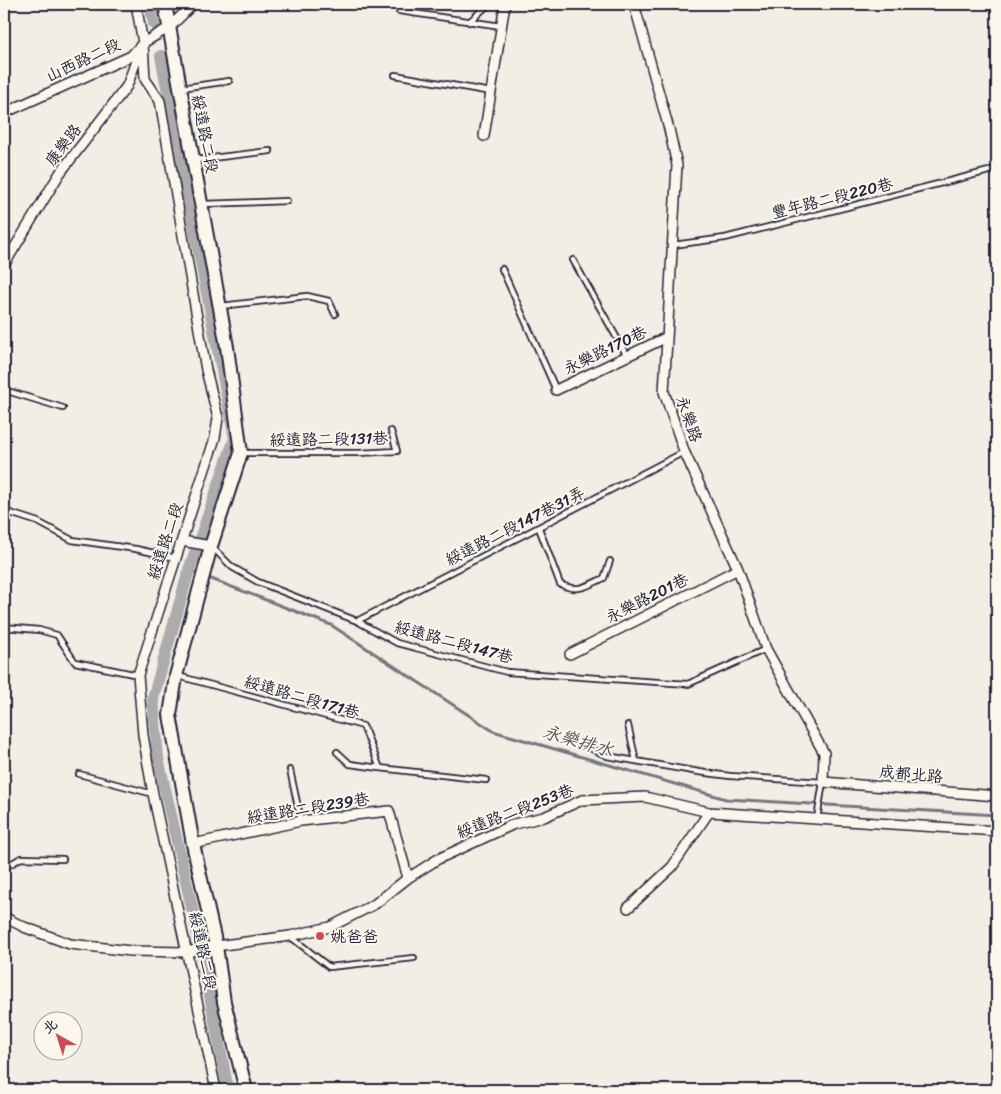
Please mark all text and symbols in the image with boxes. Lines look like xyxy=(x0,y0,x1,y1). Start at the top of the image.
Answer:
street label: 山西路二段 xyxy=(41,30,125,90)
street label: 綏遠路二段 xyxy=(183,92,227,176)
street label: 康樂路 xyxy=(37,117,89,173)
street label: 豐年路二段220巷 xyxy=(768,169,896,227)
street label: 永樂路170巷 xyxy=(558,317,652,383)
street label: 永樂路 xyxy=(667,392,711,446)
street label: 綏遠路二段131巷 xyxy=(269,423,389,455)
street label: 綏遠路二段147巷31弄 xyxy=(440,478,590,574)
street label: 綏遠路二段 xyxy=(139,498,191,584)
street label: 永樂路201巷 xyxy=(600,565,694,631)
street label: 綏遠路二段147巷 xyxy=(391,612,517,672)
street label: 綏遠路二段171巷 xyxy=(241,667,363,727)
water label: 永樂排水 xyxy=(539,716,618,767)
street label: 成都北路 xyxy=(878,757,944,791)
street label: 綏遠路二段253巷 xyxy=(452,775,578,847)
street label: 綏遠路二段239巷 xyxy=(245,784,371,832)
street label: 綏遠路二段 xyxy=(180,909,226,993)
place label: 姚爸爸 xyxy=(330,922,378,951)
marker: 姚爸爸 xyxy=(314,930,326,942)
north arrow xyxy=(32,1012,82,1062)
text: 北 xyxy=(37,1012,63,1040)

